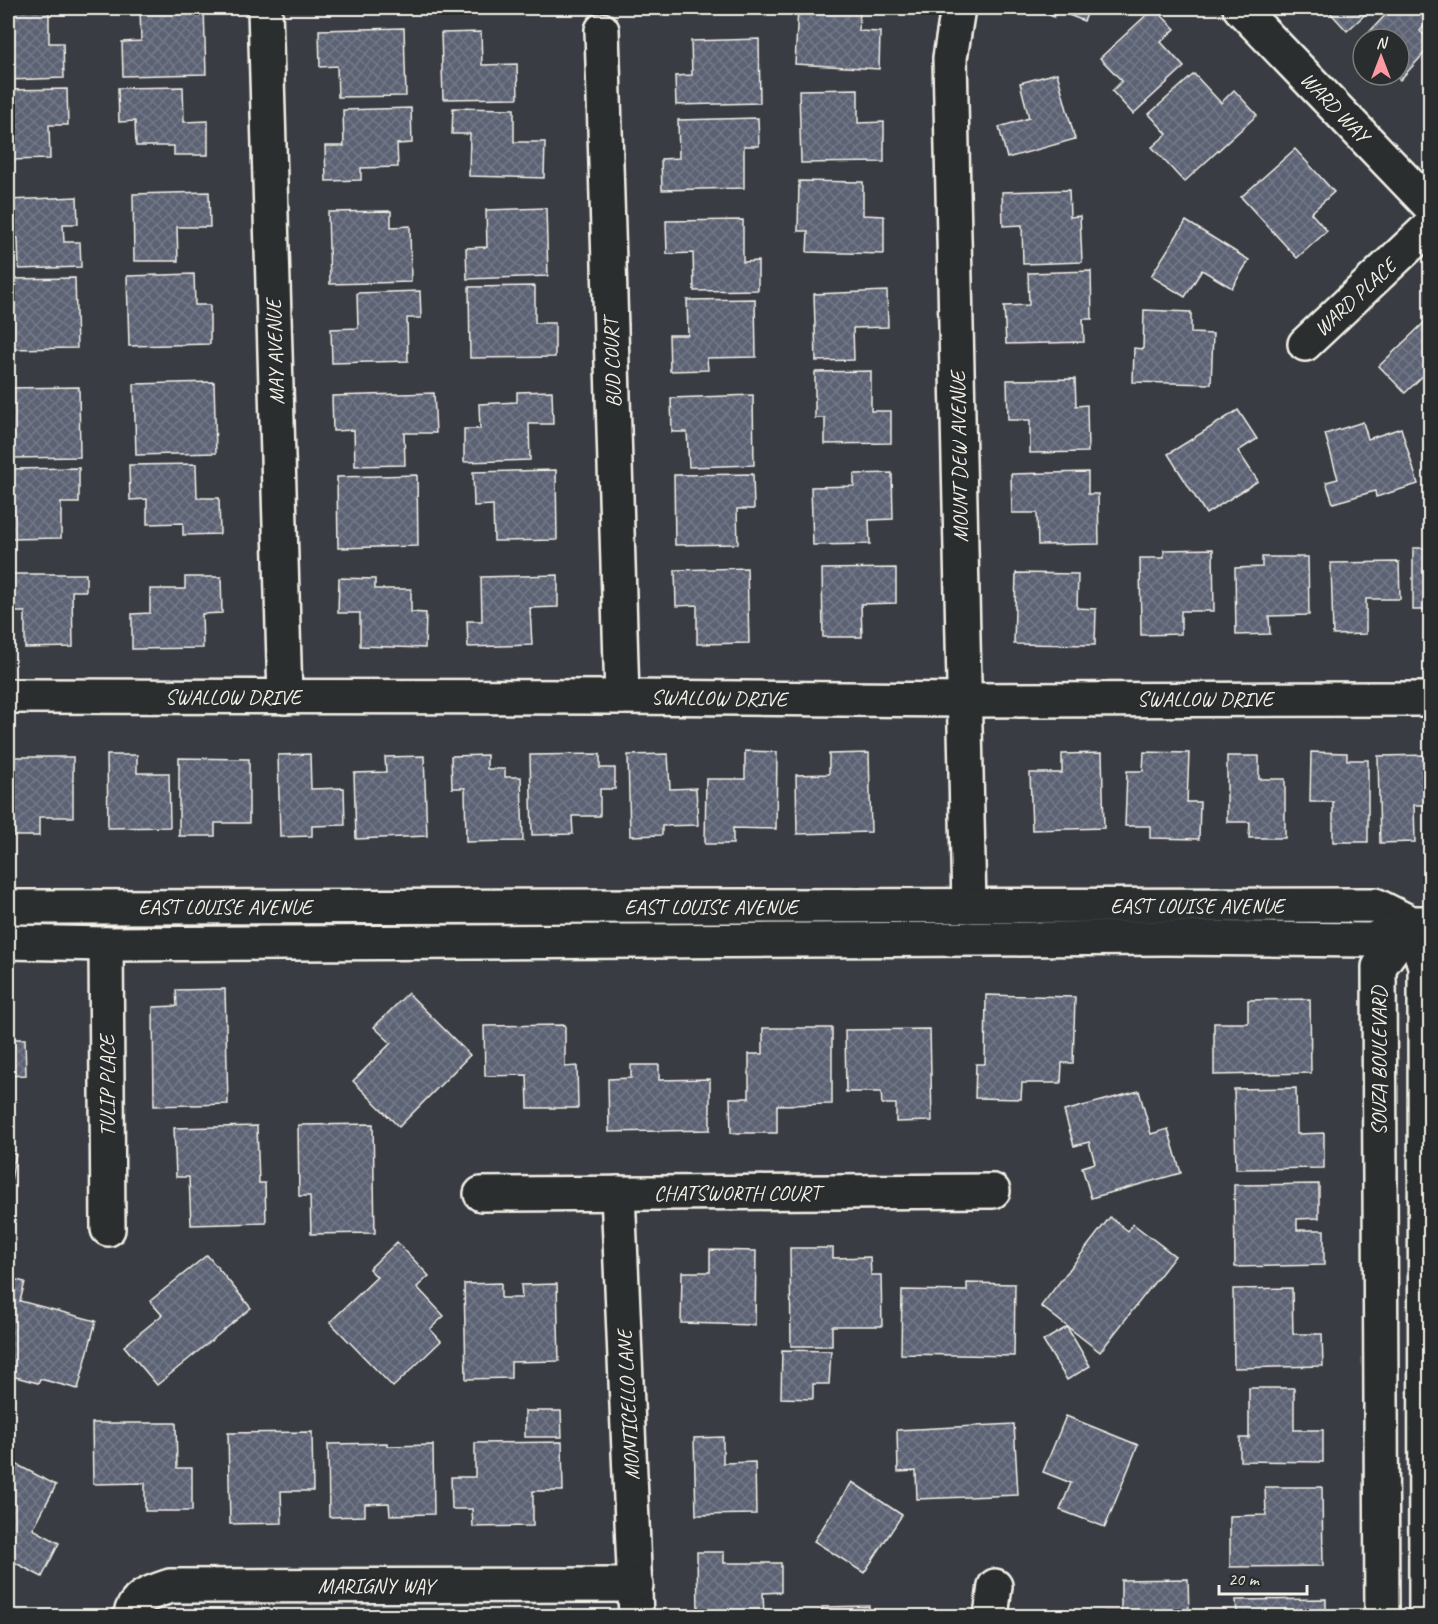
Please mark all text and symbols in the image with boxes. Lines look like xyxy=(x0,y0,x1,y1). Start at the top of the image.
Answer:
north arrow xyxy=(1351,27,1411,87)
text: N xyxy=(1376,33,1389,53)
street label: WARD WAY xyxy=(1295,66,1377,150)
street label: WARD PLACE xyxy=(1309,251,1403,342)
street label: MAY AVENUE xyxy=(260,296,290,405)
street label: BUD COURT xyxy=(597,313,627,408)
street label: MOUNT DEW AVENUE xyxy=(944,369,973,543)
street label: SWALLOW DRIVE xyxy=(165,684,304,710)
street label: SWALLOW DRIVE xyxy=(651,684,790,712)
street label: SWALLOW DRIVE xyxy=(1137,686,1276,712)
street label: EAST LOUISE AVENUE xyxy=(1110,893,1287,919)
street label: EAST LOUISE AVENUE xyxy=(138,894,315,920)
street label: EAST LOUISE AVENUE xyxy=(624,894,801,920)
street label: SOUZA BOULEVARD xyxy=(1366,985,1392,1135)
street label: TULIP PLACE xyxy=(94,1032,120,1137)
street label: CHATSWORTH COURT xyxy=(654,1180,825,1206)
street label: MONTICELLO LANE xyxy=(611,1327,645,1481)
scale bar xyxy=(1219,1558,1308,1596)
text: 20 m xyxy=(1228,1568,1261,1590)
street label: MARIGNY WAY xyxy=(318,1573,439,1599)

